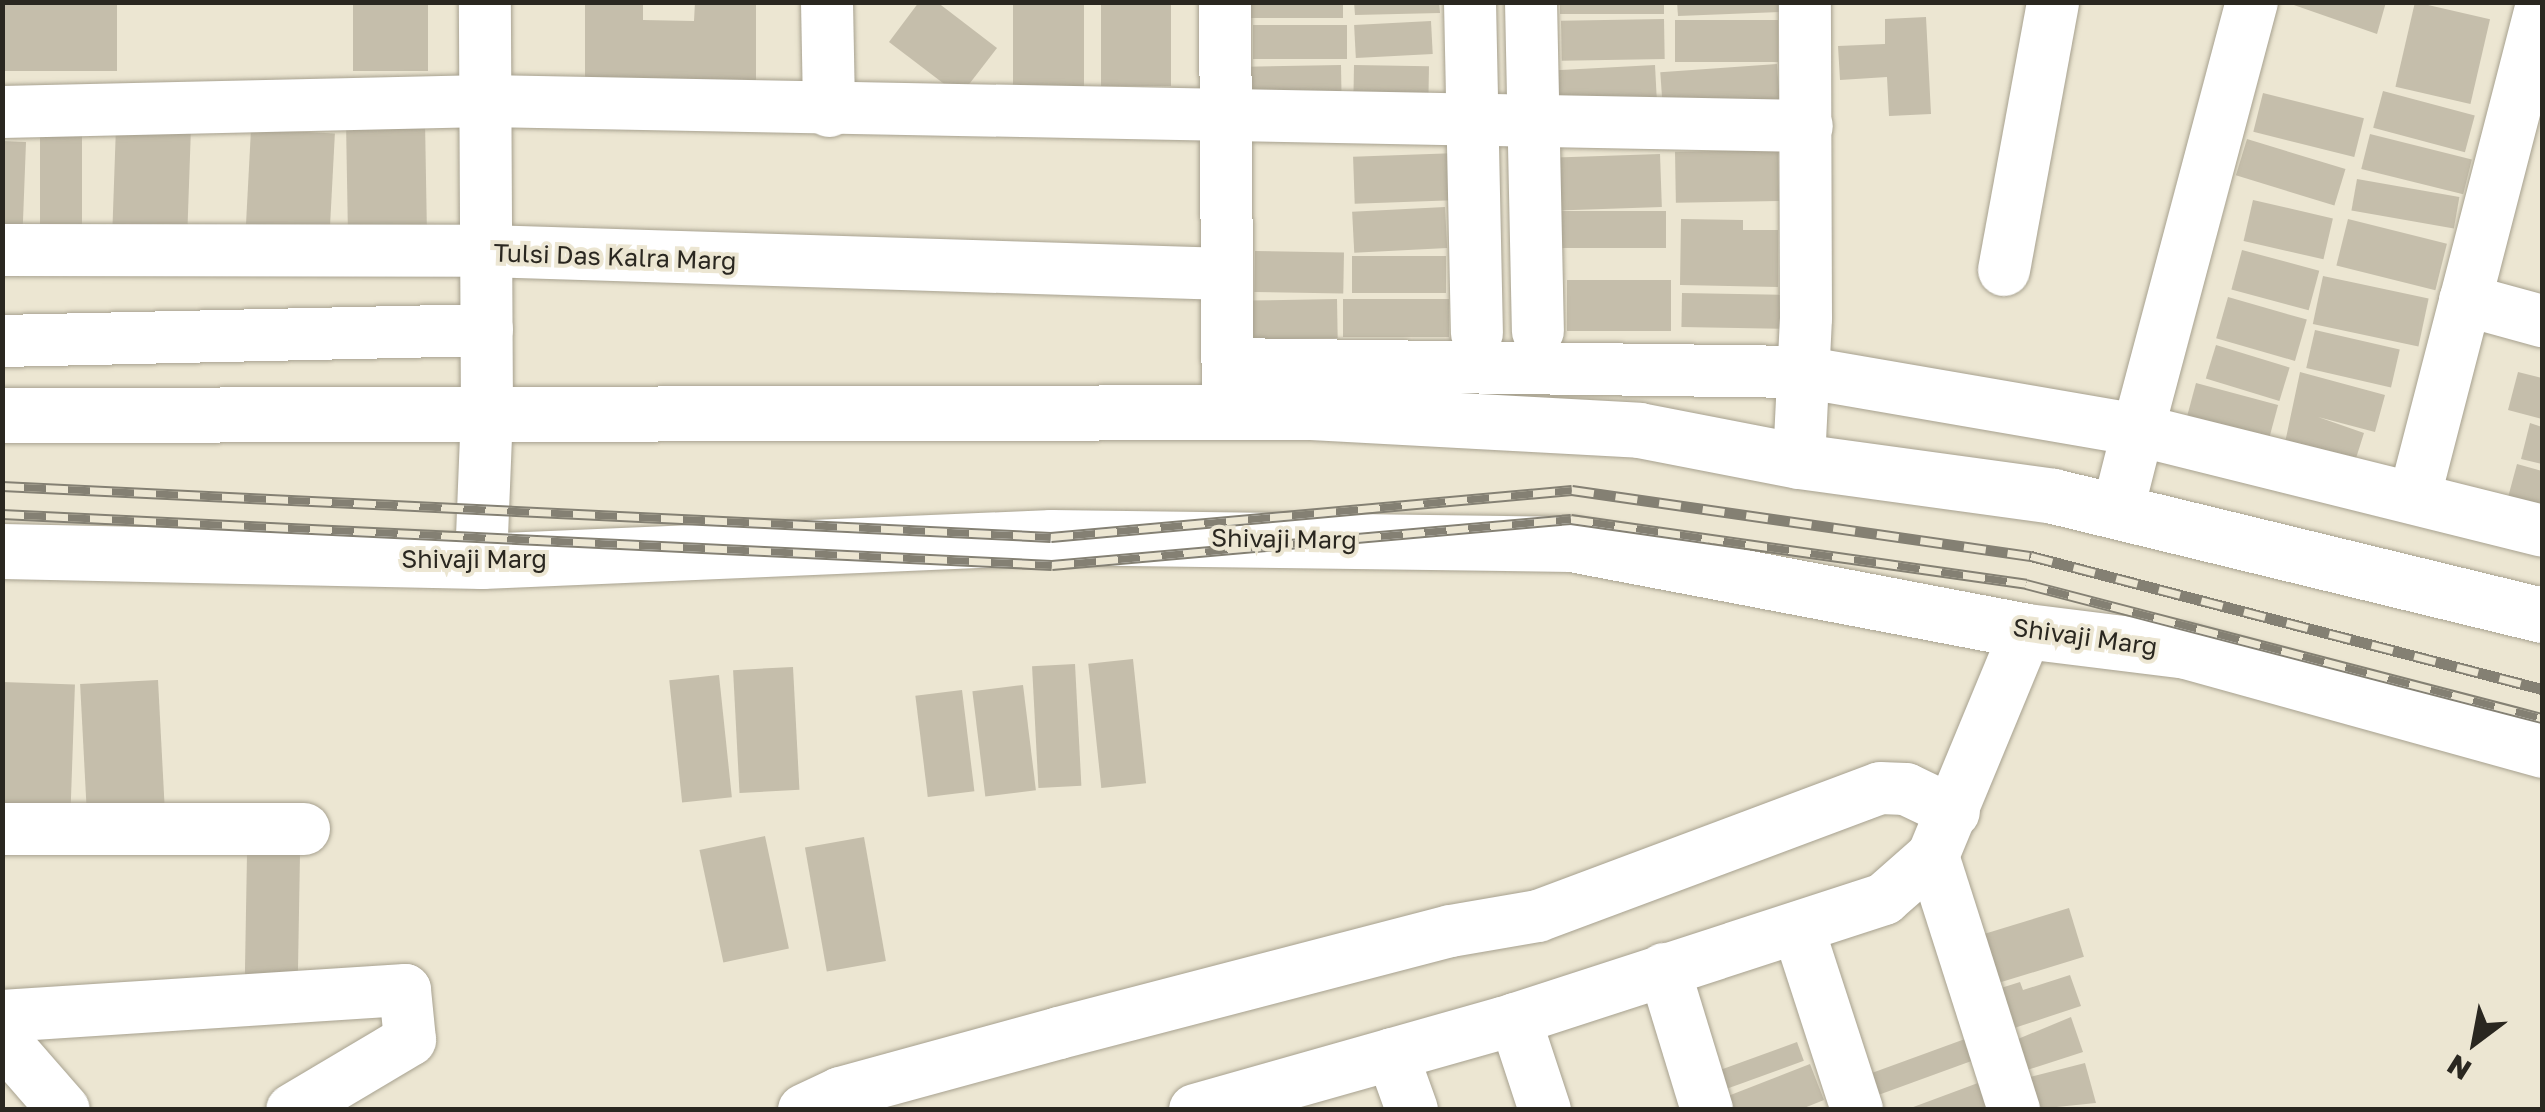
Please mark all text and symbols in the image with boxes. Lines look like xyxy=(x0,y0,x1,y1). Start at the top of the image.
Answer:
street label: Tulsi Das Kalra Marg xyxy=(493,238,737,276)
street label: Shivaji Marg xyxy=(1211,523,1357,555)
street label: Shivaji Marg xyxy=(401,544,547,574)
street label: Shivaji Marg xyxy=(2011,612,2159,662)
north arrow xyxy=(2425,992,2525,1092)
text: N xyxy=(2441,1048,2477,1087)

